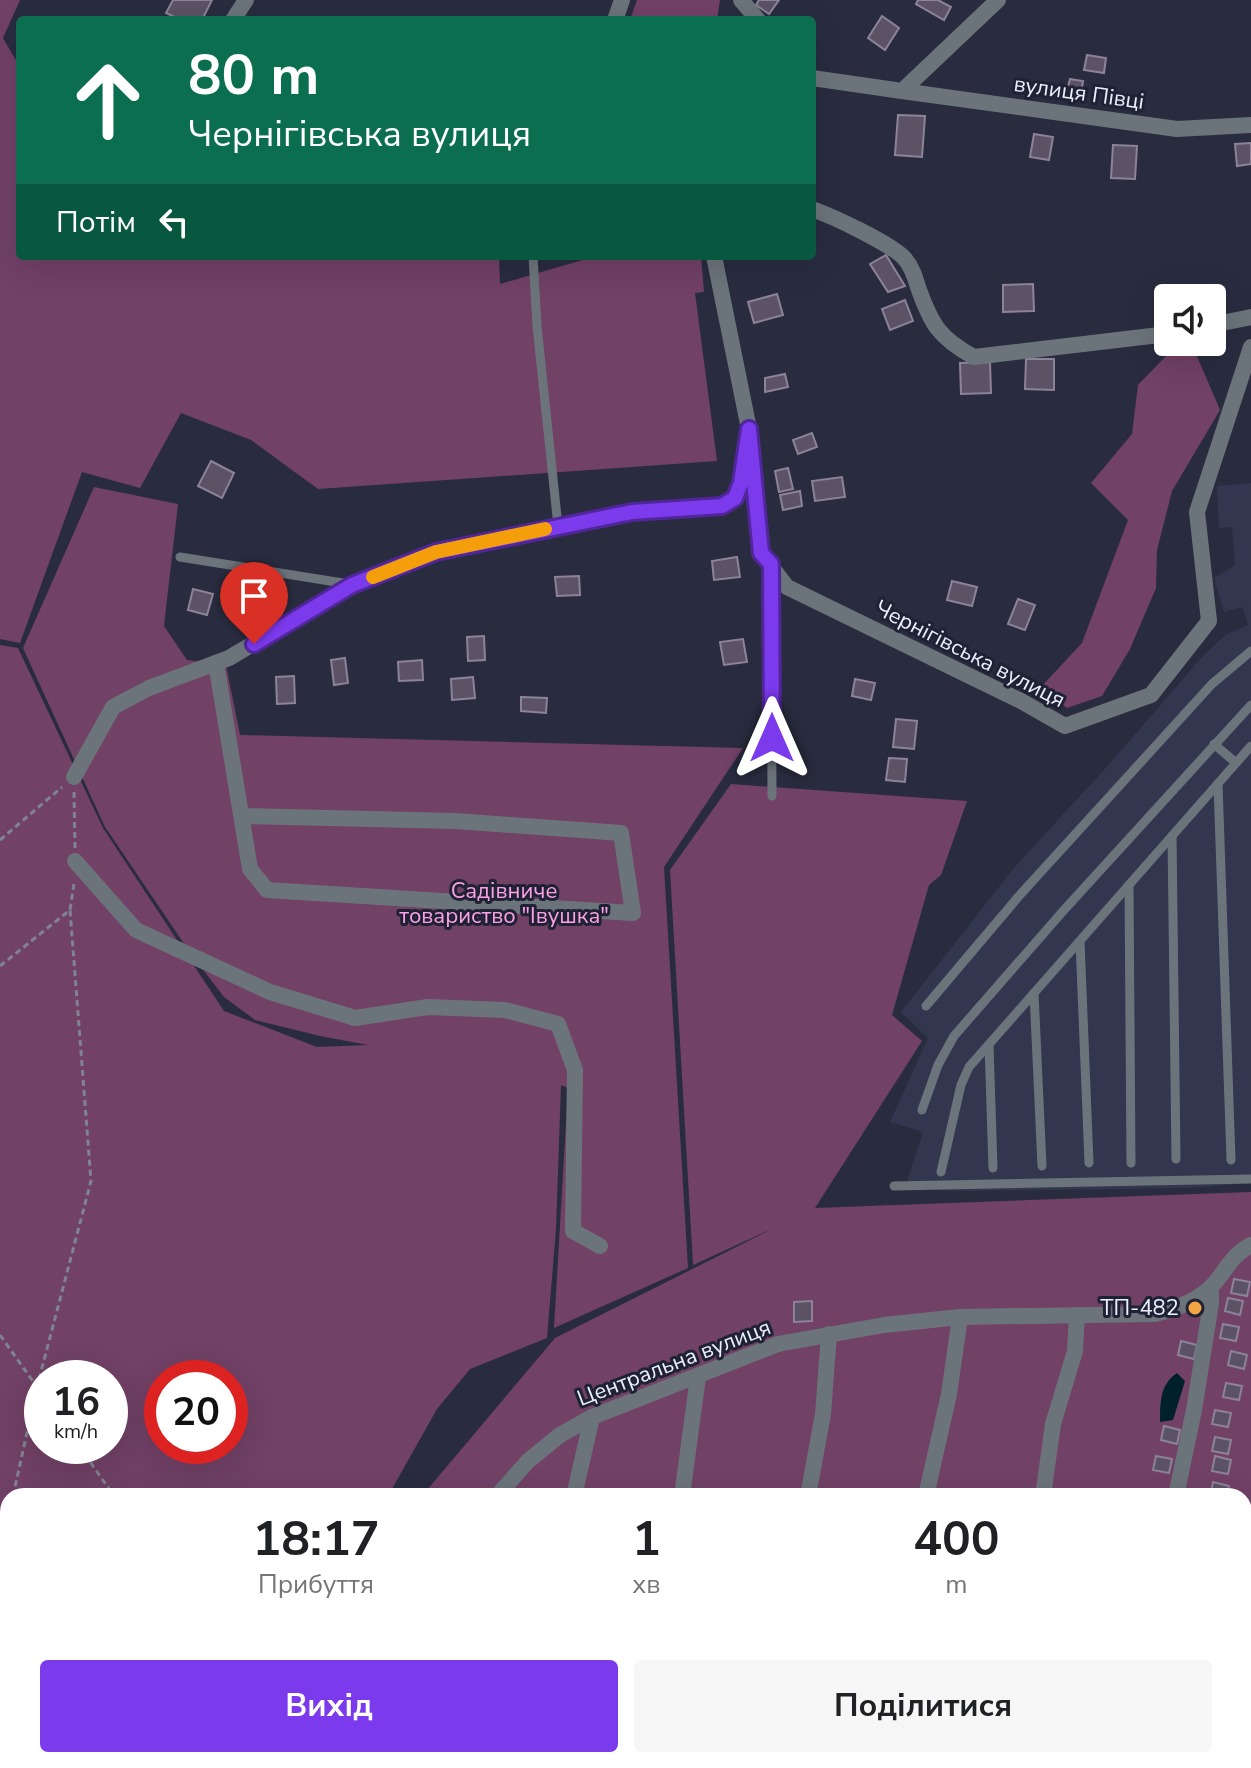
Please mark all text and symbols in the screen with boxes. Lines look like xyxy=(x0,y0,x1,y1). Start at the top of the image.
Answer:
text: 80 m xyxy=(188,37,319,114)
icon: ahead xyxy=(56,48,160,152)
street label: вулиця Півці xyxy=(1012,69,1146,117)
text: Чернігівська вулиця xyxy=(188,110,531,159)
icon: left xyxy=(152,200,196,244)
text: Потім xyxy=(56,202,136,243)
map controls xyxy=(1154,284,1226,356)
button: sound xyxy=(1154,284,1226,356)
pin xyxy=(220,562,288,644)
icon: arrive xyxy=(232,574,276,618)
street label: Чернігівська вулиця xyxy=(870,593,1070,715)
position arrow xyxy=(730,696,814,780)
park label: Садівниче товариство "Івушка" xyxy=(399,876,609,931)
place label: ТП-482 xyxy=(1100,1293,1179,1323)
marker: ТП-482 xyxy=(1186,1299,1204,1317)
street label: Центральна вулиця xyxy=(573,1312,775,1414)
speed limit sign: 20 xyxy=(144,1360,248,1464)
text: 16 xyxy=(52,1375,100,1429)
text: km/h xyxy=(54,1418,98,1445)
text: 18:17 xyxy=(252,1506,380,1572)
text: 1 xyxy=(632,1506,661,1572)
text: 400 xyxy=(913,1506,1000,1572)
text: Прибуття xyxy=(258,1567,374,1602)
text: хв xyxy=(632,1567,660,1602)
text: m xyxy=(945,1567,967,1602)
button: Вихід xyxy=(40,1660,618,1752)
button: Поділитися xyxy=(634,1660,1212,1752)

